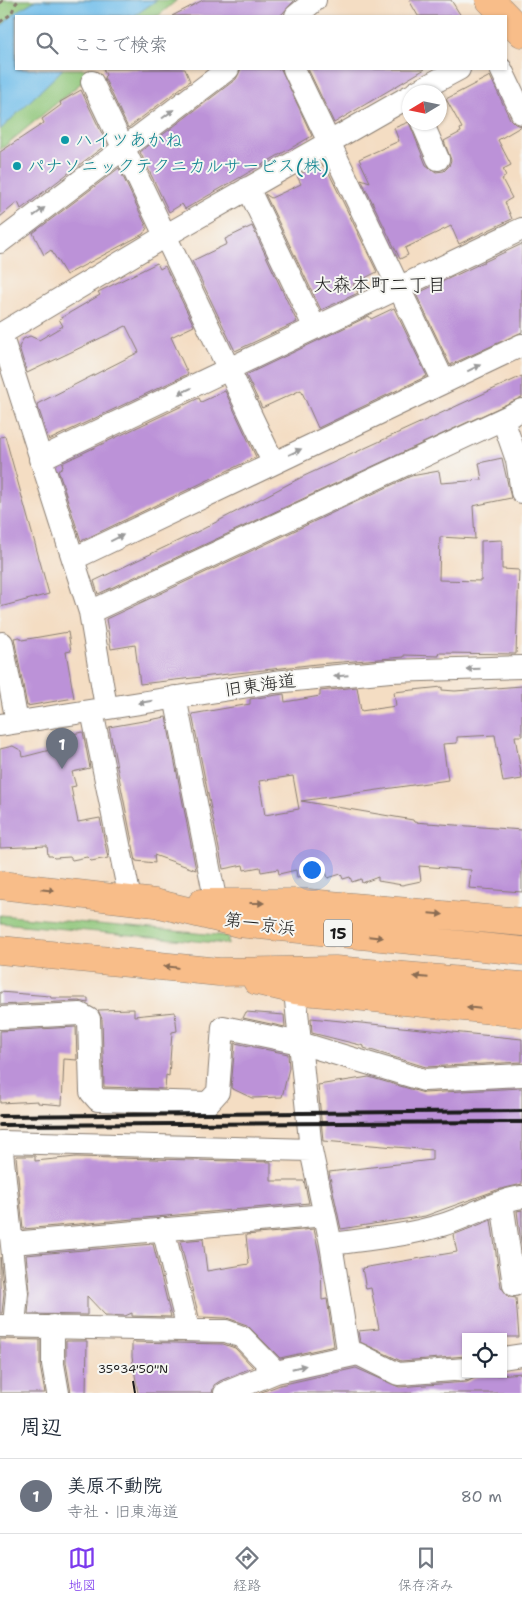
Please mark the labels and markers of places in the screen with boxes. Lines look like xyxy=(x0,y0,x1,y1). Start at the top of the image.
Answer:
place label: ハイツあかね xyxy=(75,128,183,152)
marker: ハイツあかね xyxy=(59,134,71,146)
place label: パナソニックテクニカルサービス(株) xyxy=(27,154,329,178)
marker: パナソニックテクニカルサービス(株) xyxy=(11,160,23,172)
pin: 1 xyxy=(46,728,78,769)

